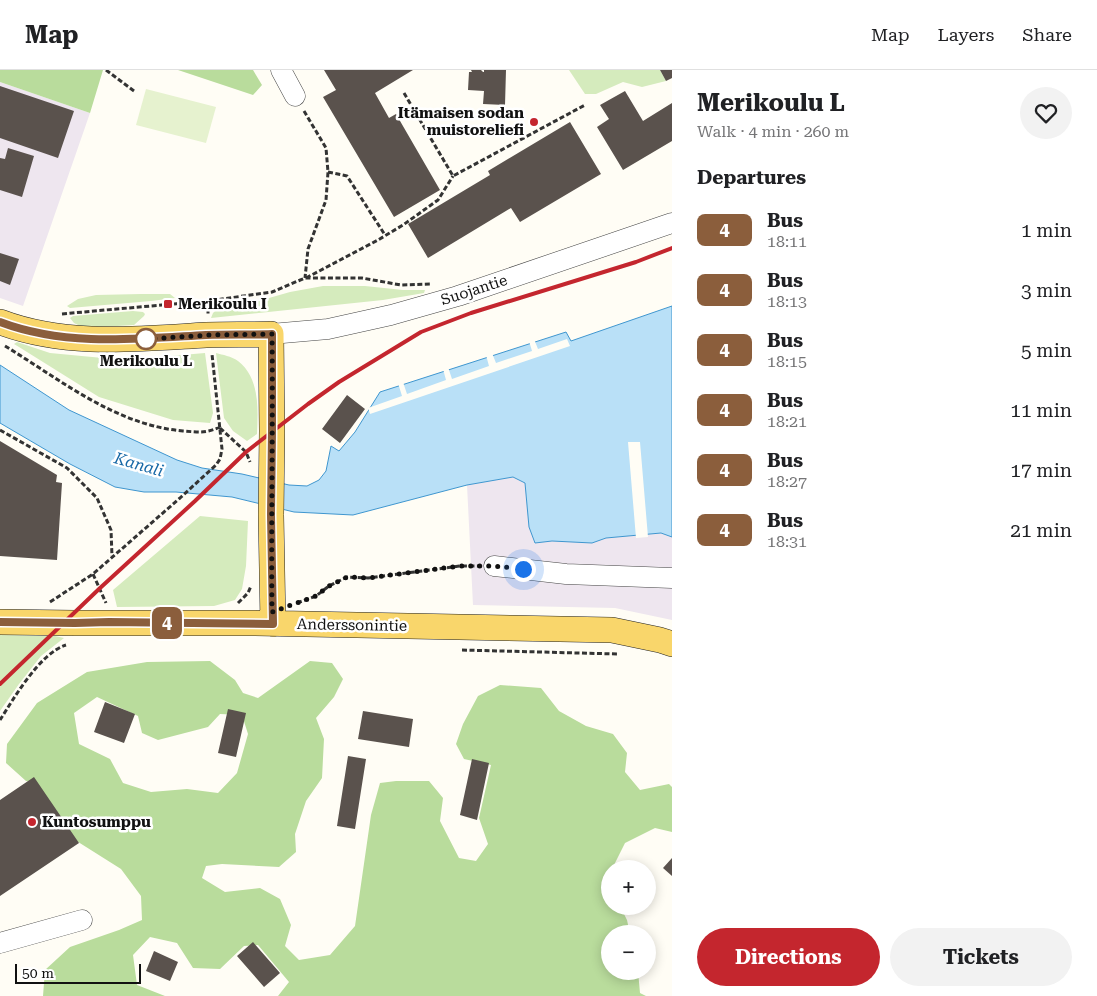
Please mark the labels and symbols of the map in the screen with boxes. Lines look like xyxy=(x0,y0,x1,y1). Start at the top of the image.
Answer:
place label: Itämaisen sodan muistoreliefi xyxy=(398,104,524,139)
marker: Itämaisen sodan muistoreliefi xyxy=(528,116,540,128)
street label: Suojantie xyxy=(439,271,509,309)
place label: Merikoulu I xyxy=(178,295,267,313)
marker: Merikoulu I xyxy=(162,298,174,310)
marker: Merikoulu L xyxy=(135,328,157,350)
place label: Merikoulu L xyxy=(100,352,193,370)
water label: Kanali xyxy=(111,448,166,481)
your location xyxy=(511,557,536,582)
line badge: 4 xyxy=(151,607,183,639)
street label: Anderssonintie xyxy=(297,615,407,635)
place label: Kuntosumppu xyxy=(42,813,151,831)
marker: Kuntosumppu xyxy=(26,816,38,828)
scale bar xyxy=(15,961,141,984)

